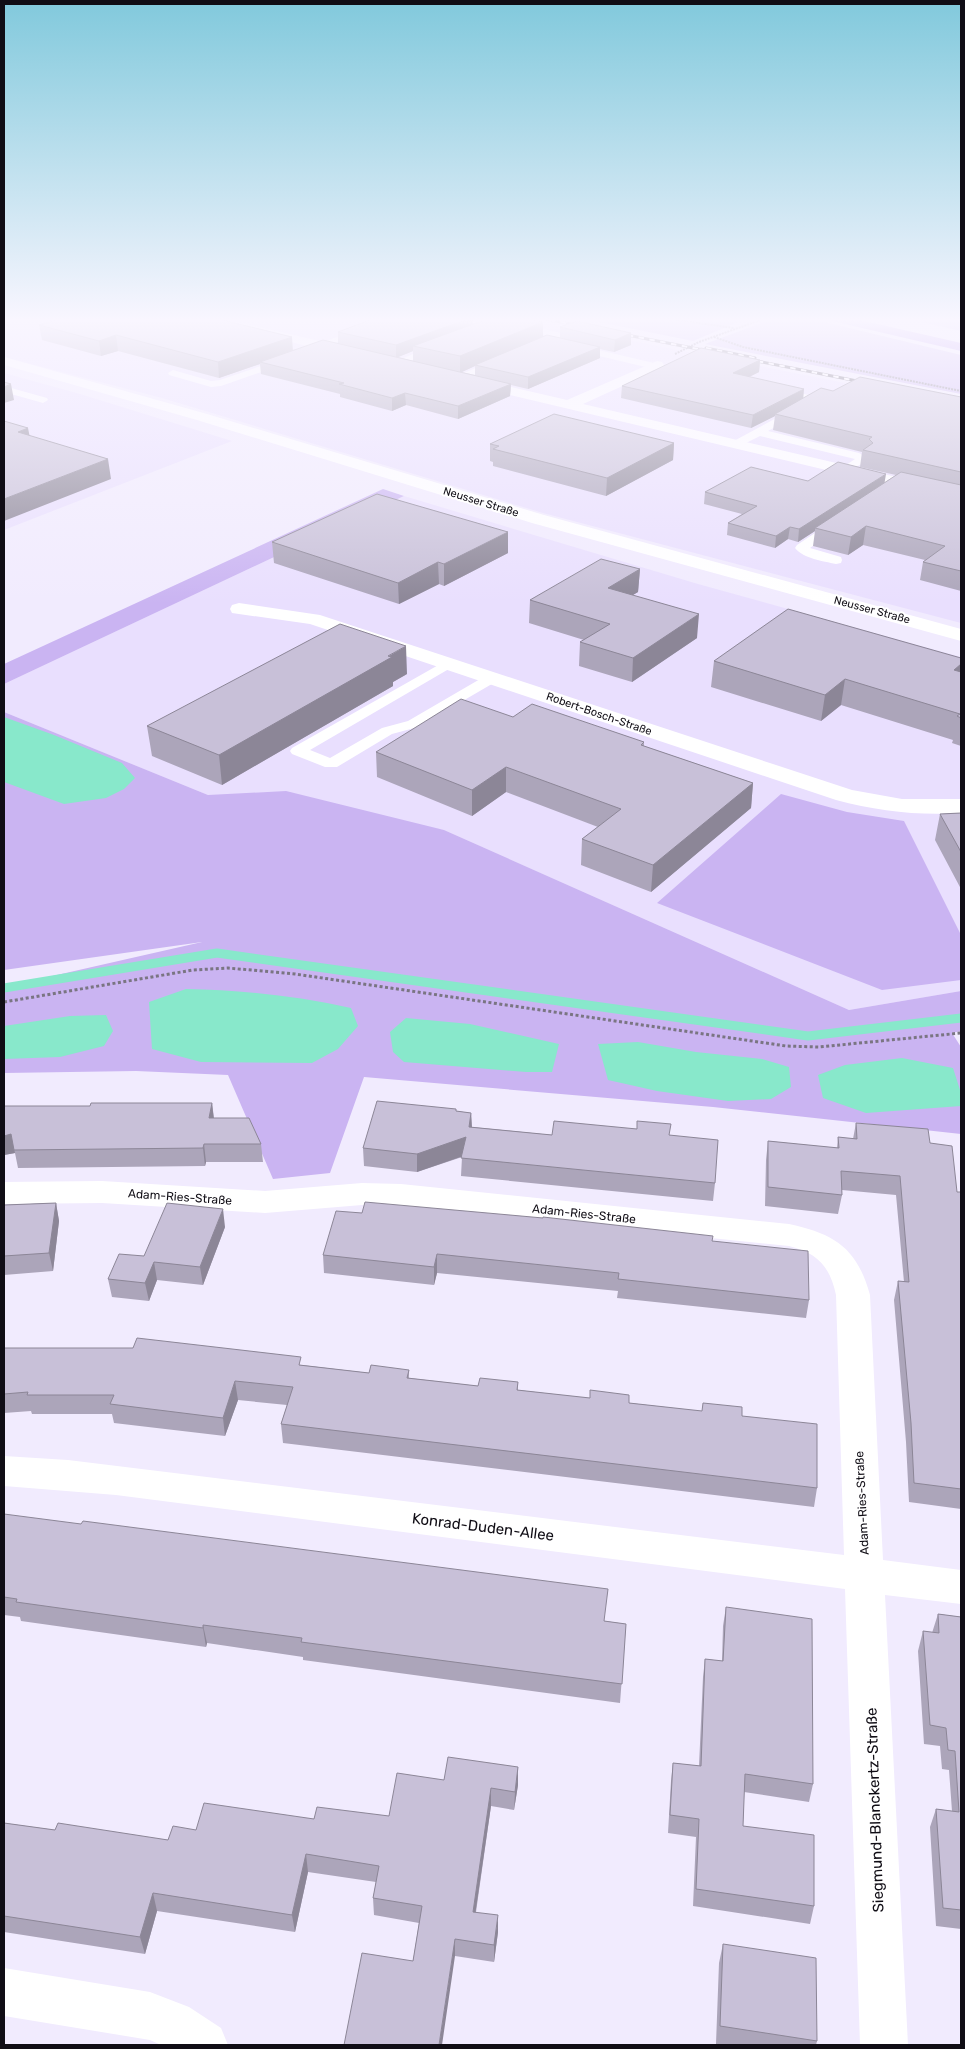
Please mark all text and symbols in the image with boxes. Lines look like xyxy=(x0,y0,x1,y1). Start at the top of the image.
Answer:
street label: Neusser Straße xyxy=(442,484,520,520)
street label: Neusser Straße xyxy=(832,594,912,626)
street label: Robert-Bosch-Straße xyxy=(544,690,654,738)
street label: Adam-Ries-Straße xyxy=(128,1186,233,1208)
street label: Adam-Ries-Straße xyxy=(531,1202,637,1226)
street label: Adam-Ries-Straße xyxy=(852,1450,872,1555)
street label: Konrad-Duden-Allee xyxy=(411,1509,555,1545)
street label: Siegmund-Blanckertz-Straße xyxy=(862,1707,888,1913)

